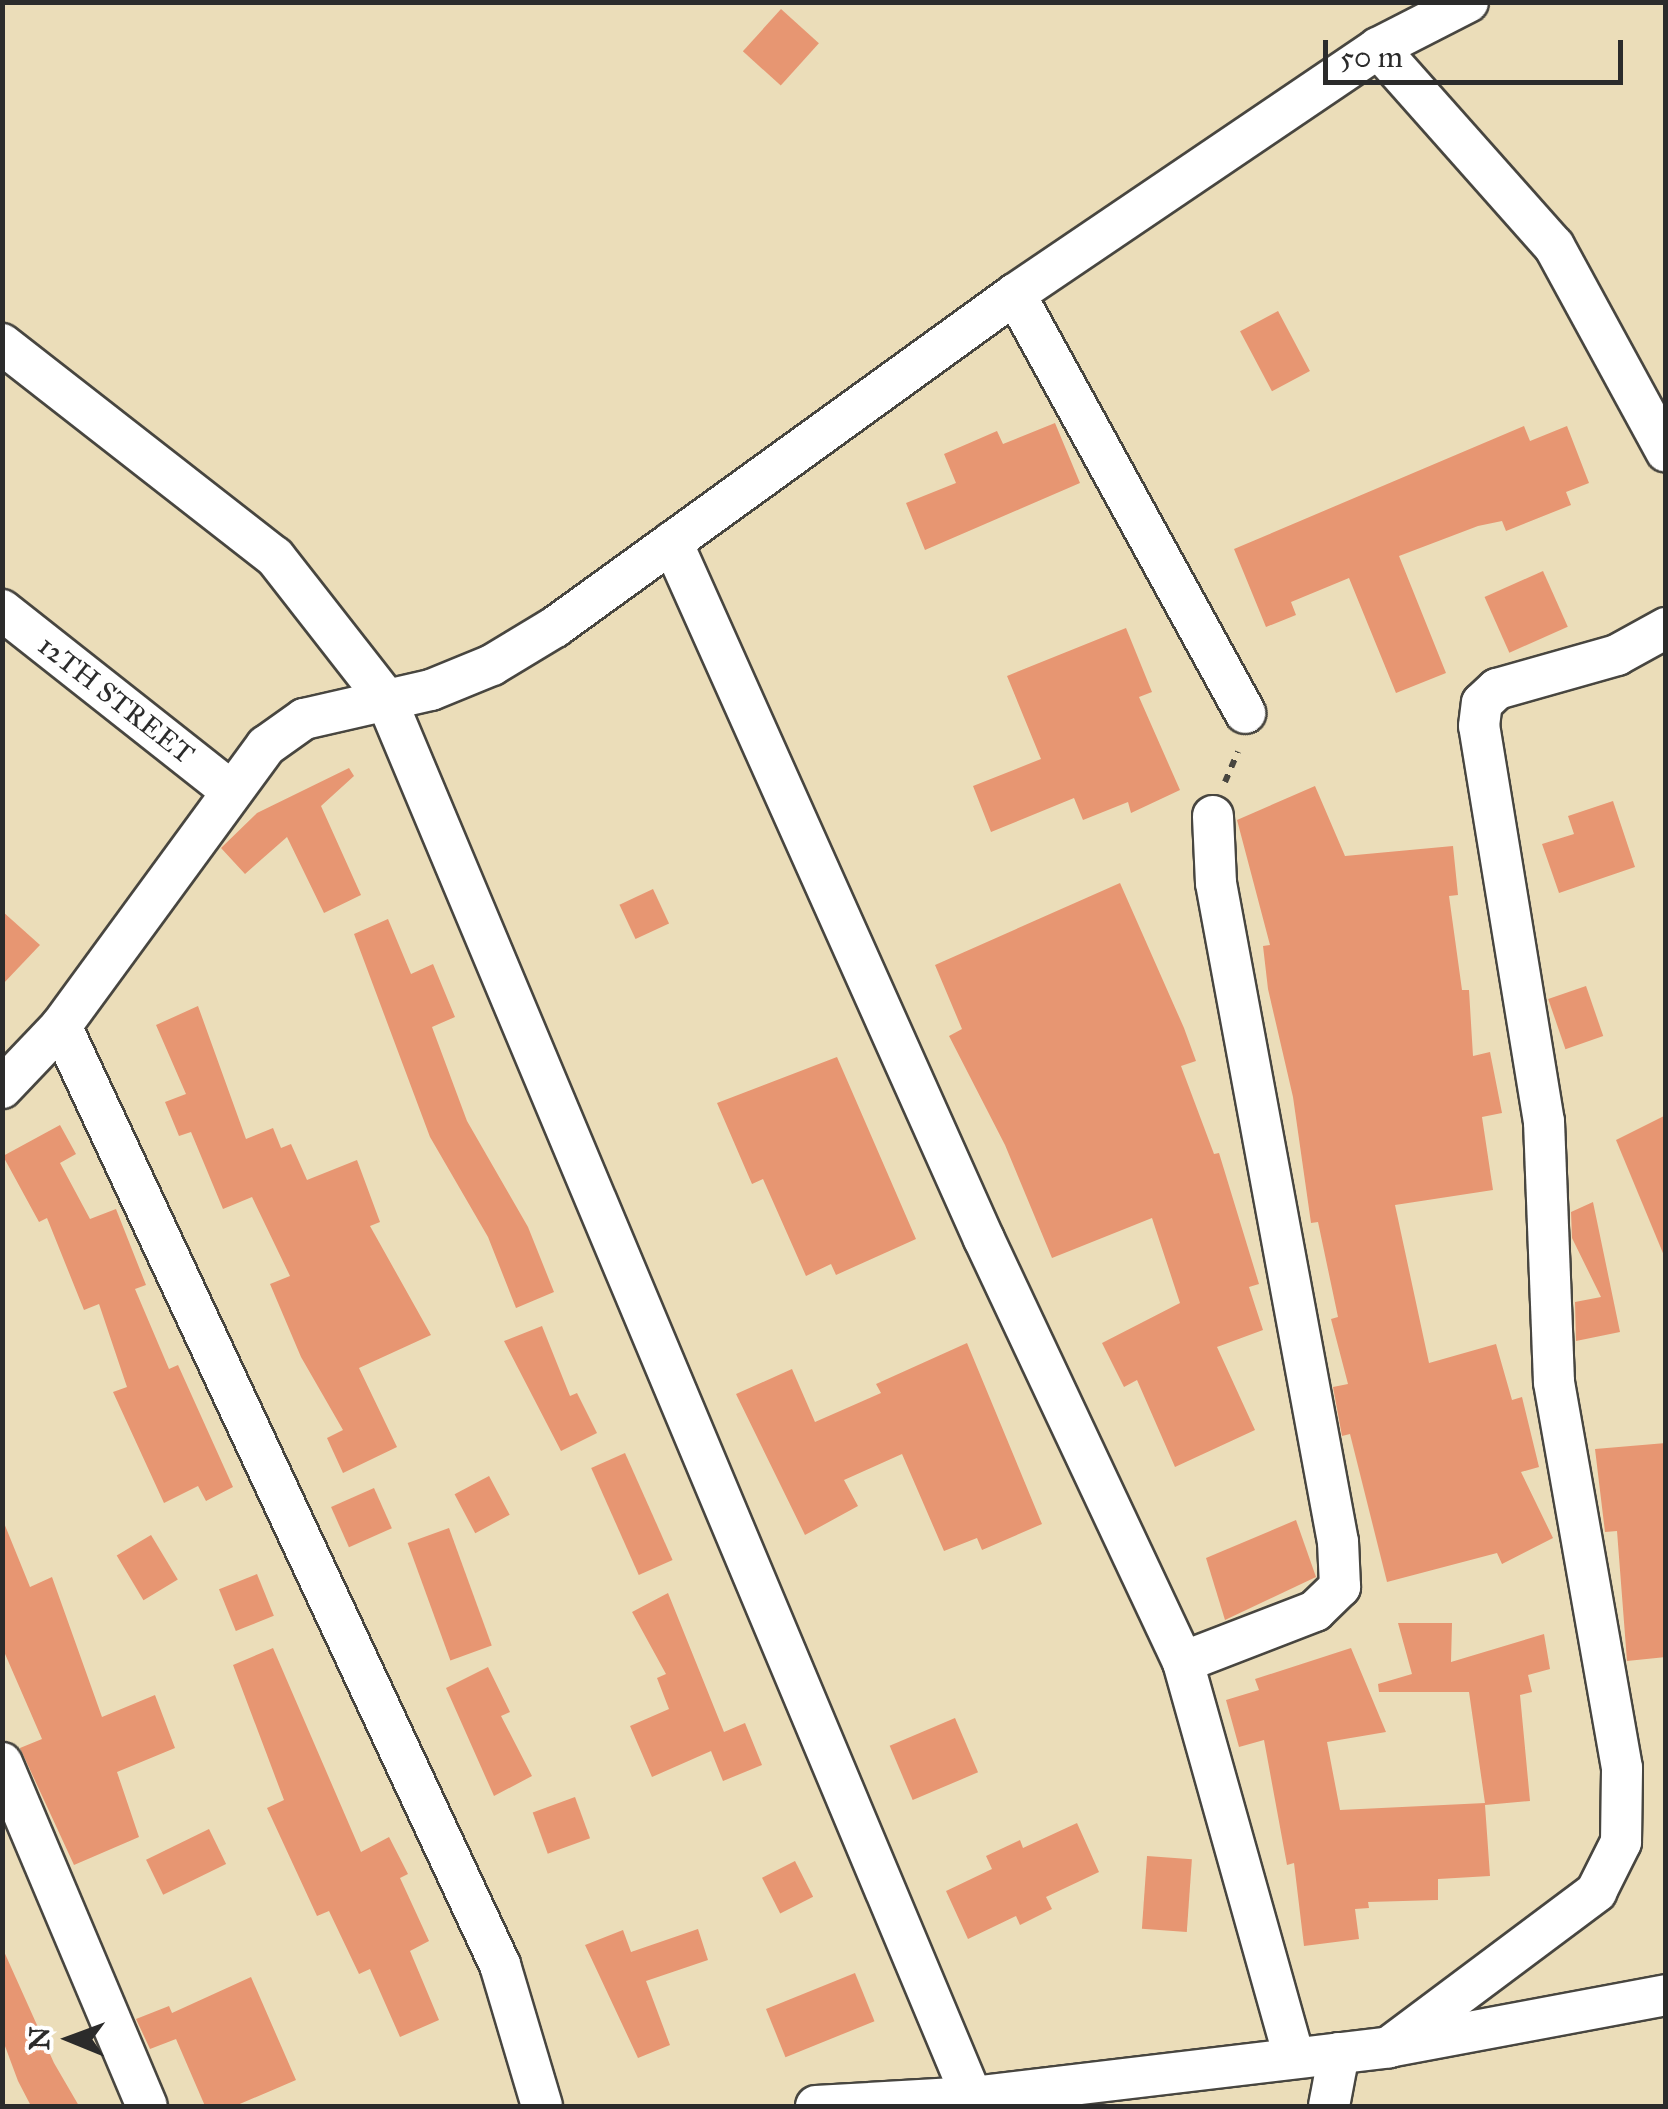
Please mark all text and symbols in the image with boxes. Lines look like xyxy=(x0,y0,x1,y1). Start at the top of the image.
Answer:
scale bar xyxy=(1328,20,1628,82)
text: 50 m xyxy=(1340,39,1403,75)
street label: 12TH STREET xyxy=(31,629,201,771)
north arrow xyxy=(20,1989,120,2089)
text: N xyxy=(22,2026,57,2051)

